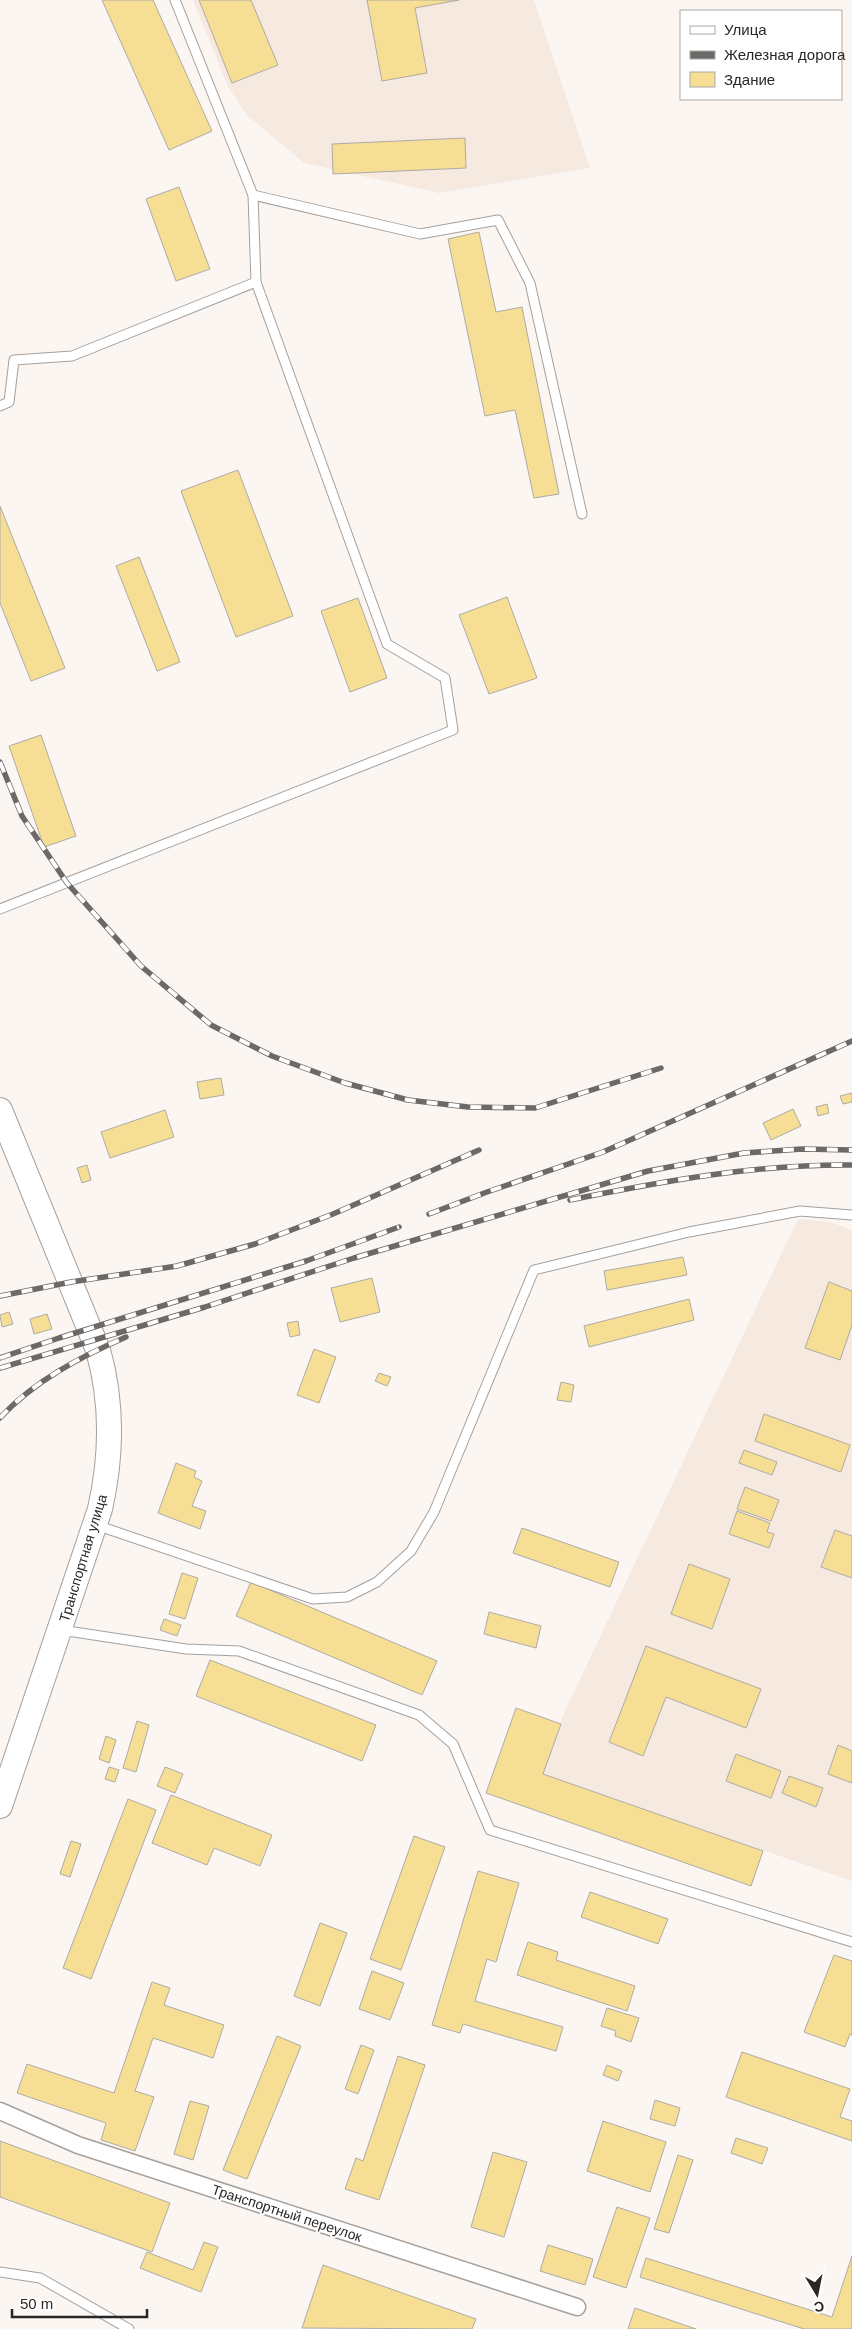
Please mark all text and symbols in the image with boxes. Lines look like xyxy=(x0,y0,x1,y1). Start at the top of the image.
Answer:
legend xyxy=(680,10,842,100)
text: Улица xyxy=(724,21,767,38)
text: Железная дорога xyxy=(724,46,846,63)
text: Здание xyxy=(724,71,775,88)
street label: Транспортная улица xyxy=(56,1492,110,1624)
street label: Транспортный переулок xyxy=(210,2181,365,2245)
north arrow xyxy=(792,2269,842,2319)
scale bar xyxy=(12,2286,148,2318)
text: 50 m xyxy=(20,2295,53,2312)
text: С xyxy=(813,2298,826,2316)

